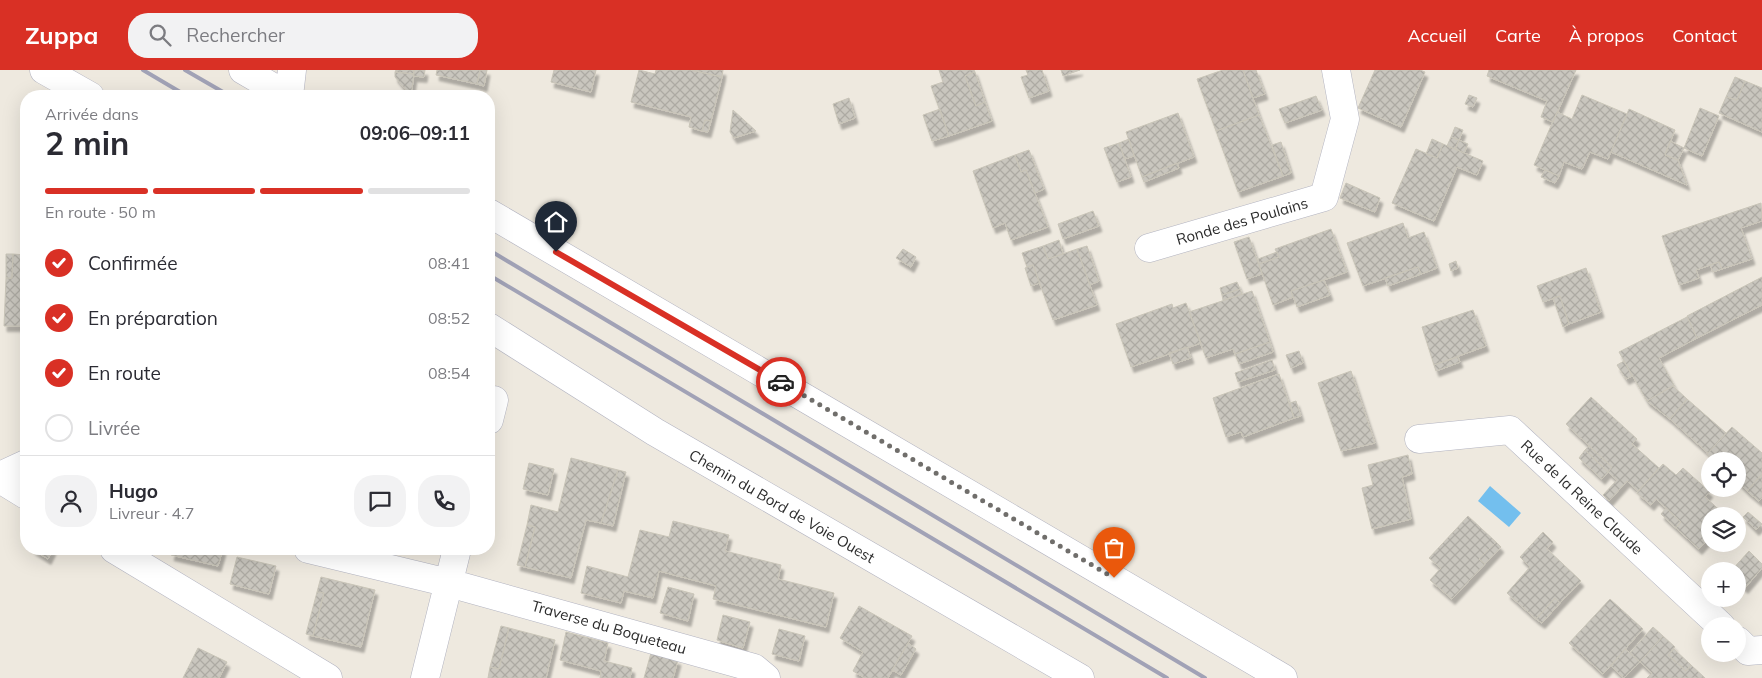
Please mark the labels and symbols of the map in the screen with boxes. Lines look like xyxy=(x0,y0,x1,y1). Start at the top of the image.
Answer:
street label: Ronde des Poulains xyxy=(1174,193,1310,249)
pin xyxy=(535,201,577,252)
courier xyxy=(756,357,806,407)
street label: Rue de la Reine Claude xyxy=(1517,435,1647,559)
street label: Chemin du Bord de Voie Ouest xyxy=(686,445,878,567)
pin xyxy=(1093,527,1135,578)
street label: Traverse du Boqueteau xyxy=(529,596,689,658)

